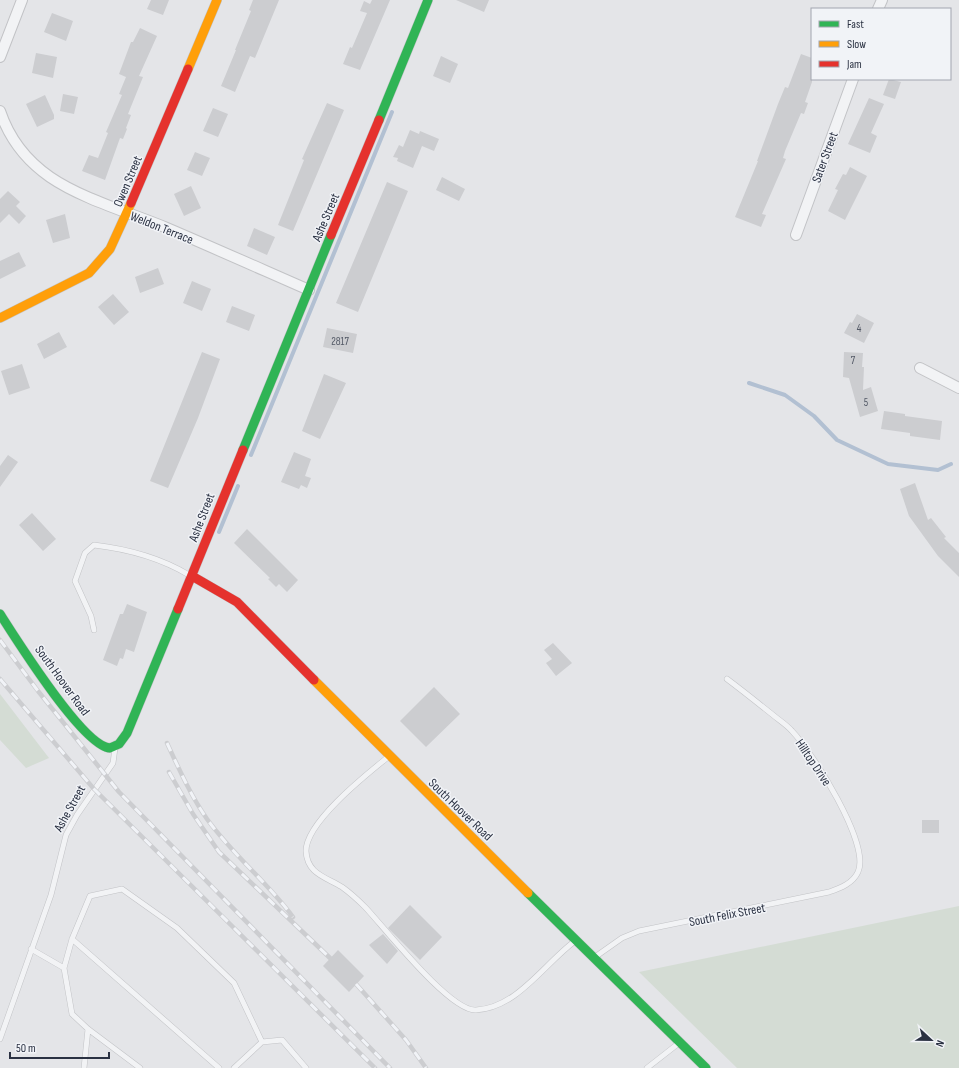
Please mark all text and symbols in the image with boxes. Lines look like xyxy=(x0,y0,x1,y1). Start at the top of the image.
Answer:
legend xyxy=(811,8,951,80)
text: Fast xyxy=(847,17,864,32)
text: Slow xyxy=(847,37,866,52)
text: Jam xyxy=(846,57,862,72)
street label: Sater Street xyxy=(808,130,842,185)
street label: Owen Street xyxy=(110,153,146,209)
street label: Ashe Street xyxy=(308,191,343,245)
street label: Weldon Terrace xyxy=(128,208,196,248)
house number: 4 xyxy=(857,322,862,335)
house number: 2817 xyxy=(331,335,349,348)
house number: 7 xyxy=(851,354,856,367)
house number: 5 xyxy=(864,396,868,409)
street label: Ashe Street xyxy=(185,491,218,545)
street label: South Hoover Road xyxy=(31,642,93,719)
street label: Hilltop Drive xyxy=(792,736,835,789)
street label: South Hoover Road xyxy=(425,775,496,844)
street label: Ashe Street xyxy=(50,782,89,835)
street label: South Felix Street xyxy=(688,900,767,930)
north arrow xyxy=(911,1020,951,1060)
scale bar xyxy=(10,1034,109,1060)
text: N xyxy=(933,1038,947,1049)
text: 50 m xyxy=(16,1041,36,1056)

